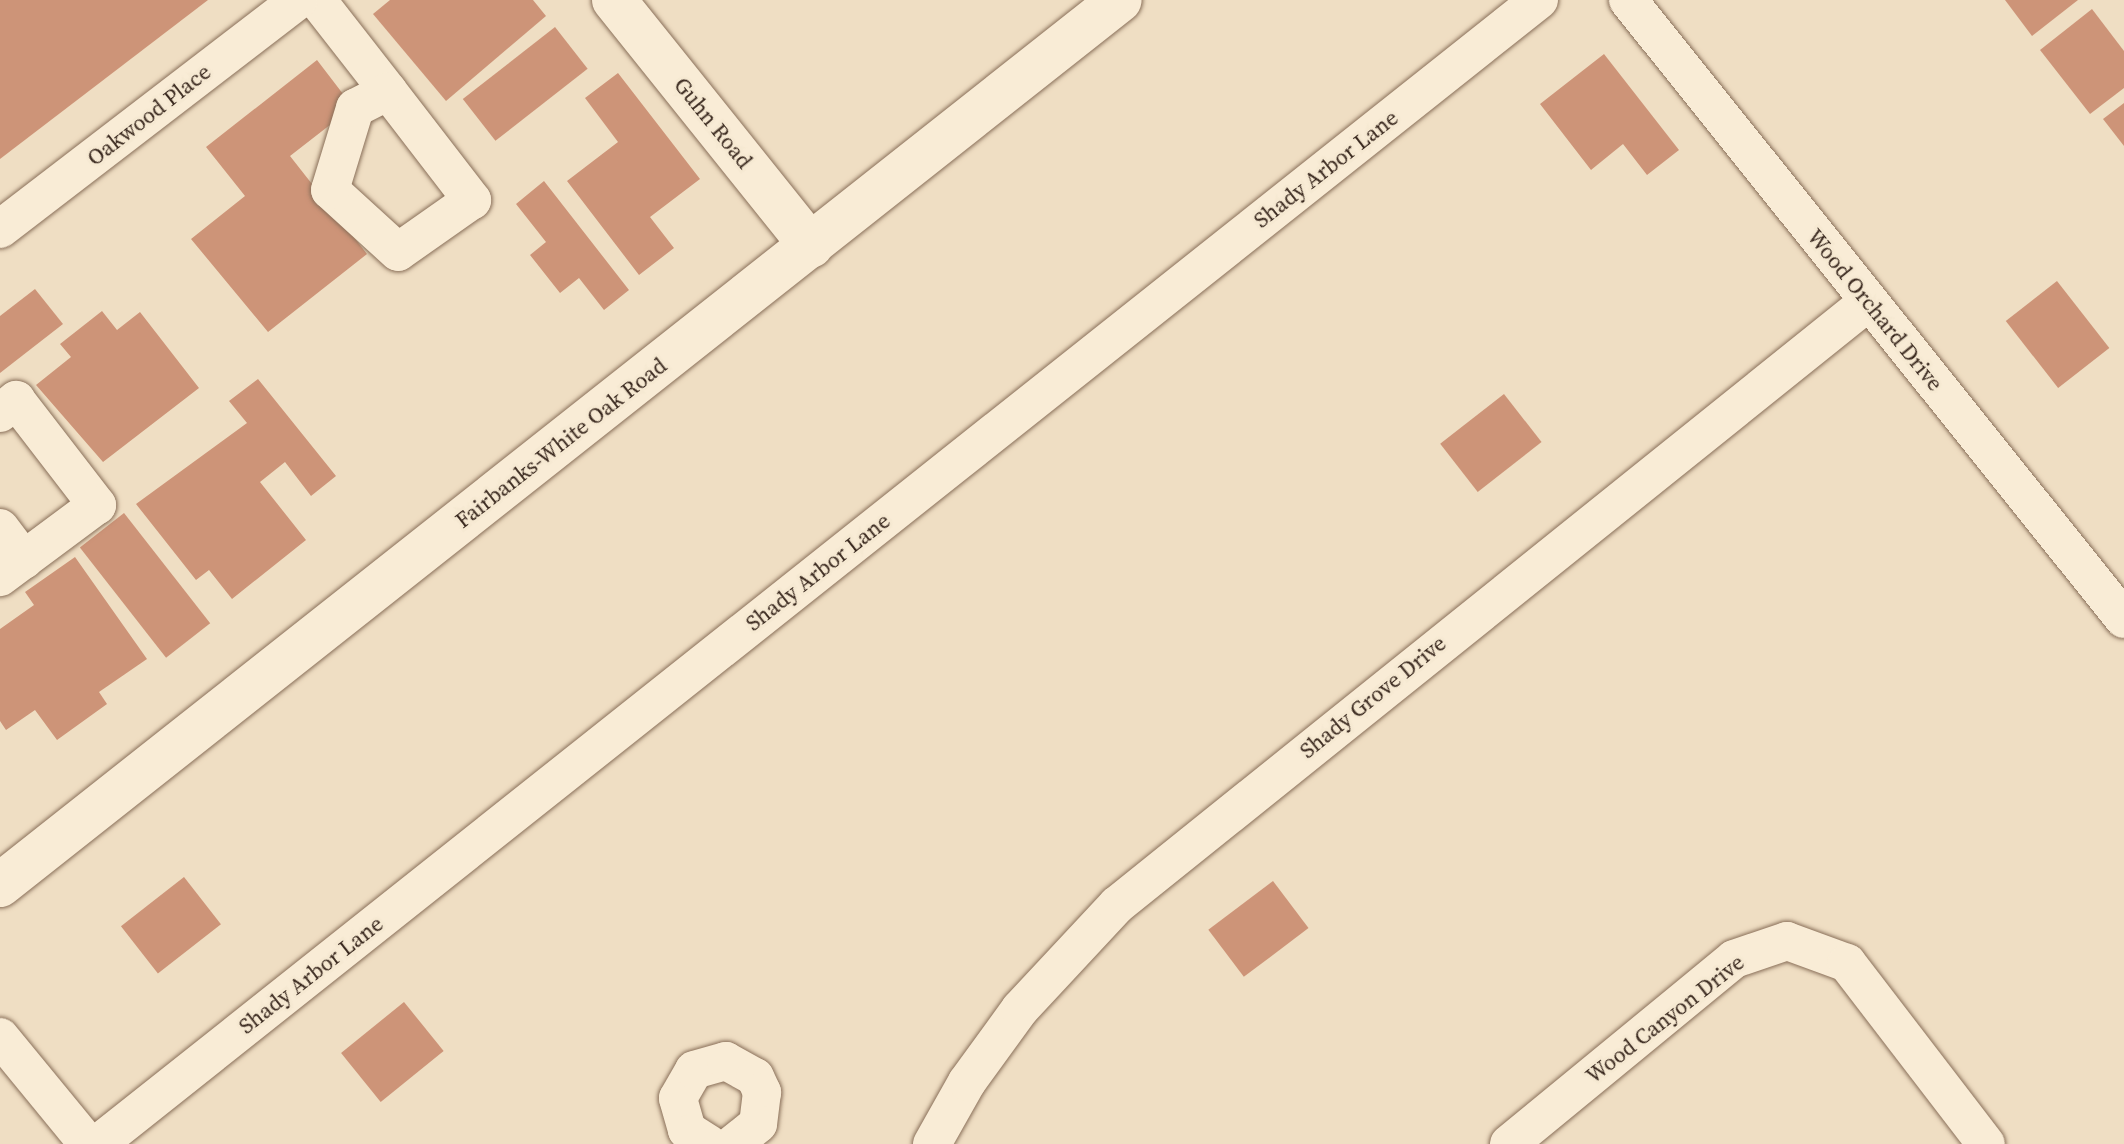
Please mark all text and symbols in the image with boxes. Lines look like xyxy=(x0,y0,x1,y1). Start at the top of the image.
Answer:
street label: Oakwood Place xyxy=(82,59,216,171)
street label: Guhn Road xyxy=(668,72,758,174)
street label: Shady Arbor Lane xyxy=(1249,105,1403,233)
street label: Wood Orchard Drive xyxy=(1802,224,1948,396)
street label: Fairbanks-White Oak Road xyxy=(450,352,672,534)
street label: Shady Arbor Lane xyxy=(741,508,895,636)
street label: Shady Grove Drive xyxy=(1295,630,1451,764)
street label: Shady Arbor Lane xyxy=(234,911,388,1039)
street label: Wood Canyon Drive xyxy=(1581,949,1749,1089)

